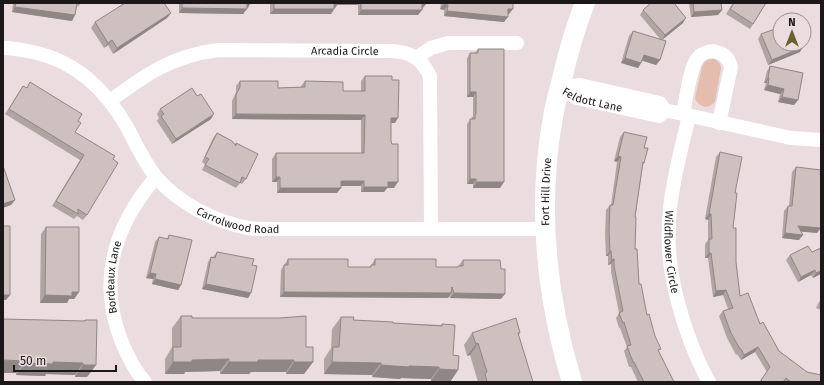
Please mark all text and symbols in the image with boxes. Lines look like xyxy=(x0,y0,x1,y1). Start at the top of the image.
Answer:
north arrow xyxy=(772,12,812,52)
text: N xyxy=(788,16,796,29)
street label: Arcadia Circle xyxy=(311,45,379,58)
street label: Feldott Lane xyxy=(560,85,623,115)
street label: Fort Hill Drive xyxy=(539,157,554,226)
street label: Carrolwood Road xyxy=(194,204,279,236)
street label: Wildflower Circle xyxy=(661,210,681,295)
street label: Bordeaux Lane xyxy=(104,239,124,315)
scale bar xyxy=(14,347,116,373)
text: 50 m xyxy=(20,354,46,368)

